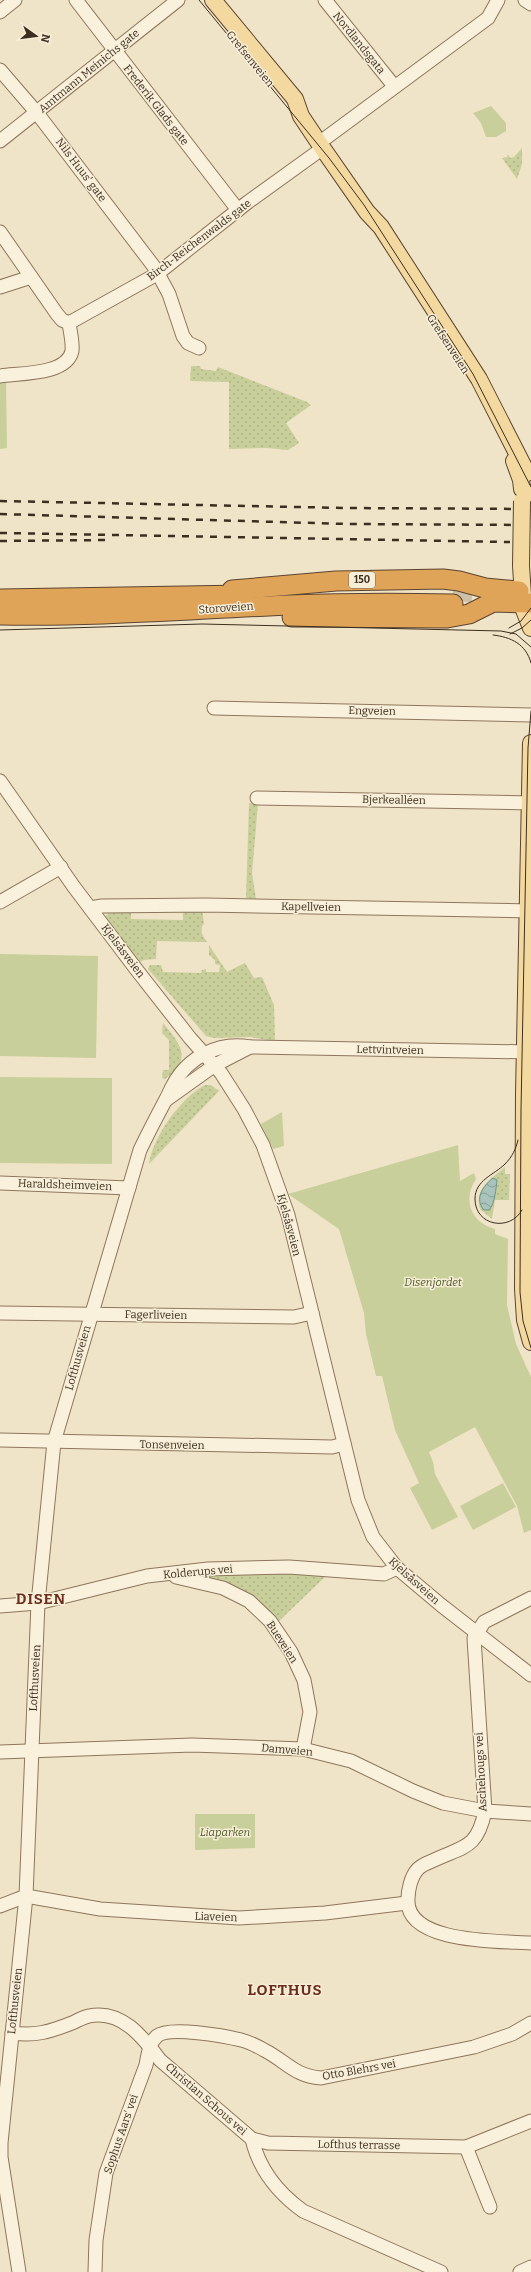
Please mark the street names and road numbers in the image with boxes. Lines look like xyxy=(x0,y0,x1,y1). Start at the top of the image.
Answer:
street label: Nordlandsgata xyxy=(330,9,388,77)
street label: Amtmann Meinichs gate xyxy=(36,26,142,116)
street label: Grefsenveien xyxy=(223,28,277,90)
street label: Frederik Glads gate xyxy=(121,62,191,148)
street label: Nils Huus' gate xyxy=(53,136,109,204)
street label: Birch-Reichenwalds gate xyxy=(144,197,254,283)
street label: Grefsenveien xyxy=(424,312,472,376)
road number: 150 xyxy=(349,572,375,588)
street label: Storoveien xyxy=(198,600,254,616)
street label: Engveien xyxy=(348,704,396,718)
street label: Bjerkealléen xyxy=(362,793,426,807)
street label: Kapellveien xyxy=(281,900,341,914)
street label: Kjelsåsveien xyxy=(99,922,147,980)
street label: Lettvintveien xyxy=(356,1043,424,1057)
street label: Haraldsheimveien xyxy=(18,1177,112,1193)
street label: Kjelsåsveien xyxy=(274,1192,304,1258)
street label: Fagerliveien xyxy=(125,1308,187,1322)
street label: Lofthusveien xyxy=(63,1324,93,1392)
street label: Tonsenveien xyxy=(139,1438,205,1452)
street label: Kjelsåsveien xyxy=(386,1555,442,1607)
street label: Kolderups vei xyxy=(163,1562,234,1582)
street label: Bueveien xyxy=(264,1619,300,1665)
street label: Lofthusveien xyxy=(27,1644,43,1712)
street label: Aschehougs vei xyxy=(472,1731,490,1812)
street label: Damveien xyxy=(261,1741,313,1759)
street label: Liaveien xyxy=(194,1910,238,1924)
street label: Lofthusveien xyxy=(5,1967,25,2035)
street label: Otto Blehrs vei xyxy=(321,2057,398,2083)
street label: Christian Schous vei xyxy=(163,2060,250,2138)
street label: Sophus Aars' vei xyxy=(101,2092,141,2175)
street label: Lofthus terrasse xyxy=(317,2138,401,2152)

